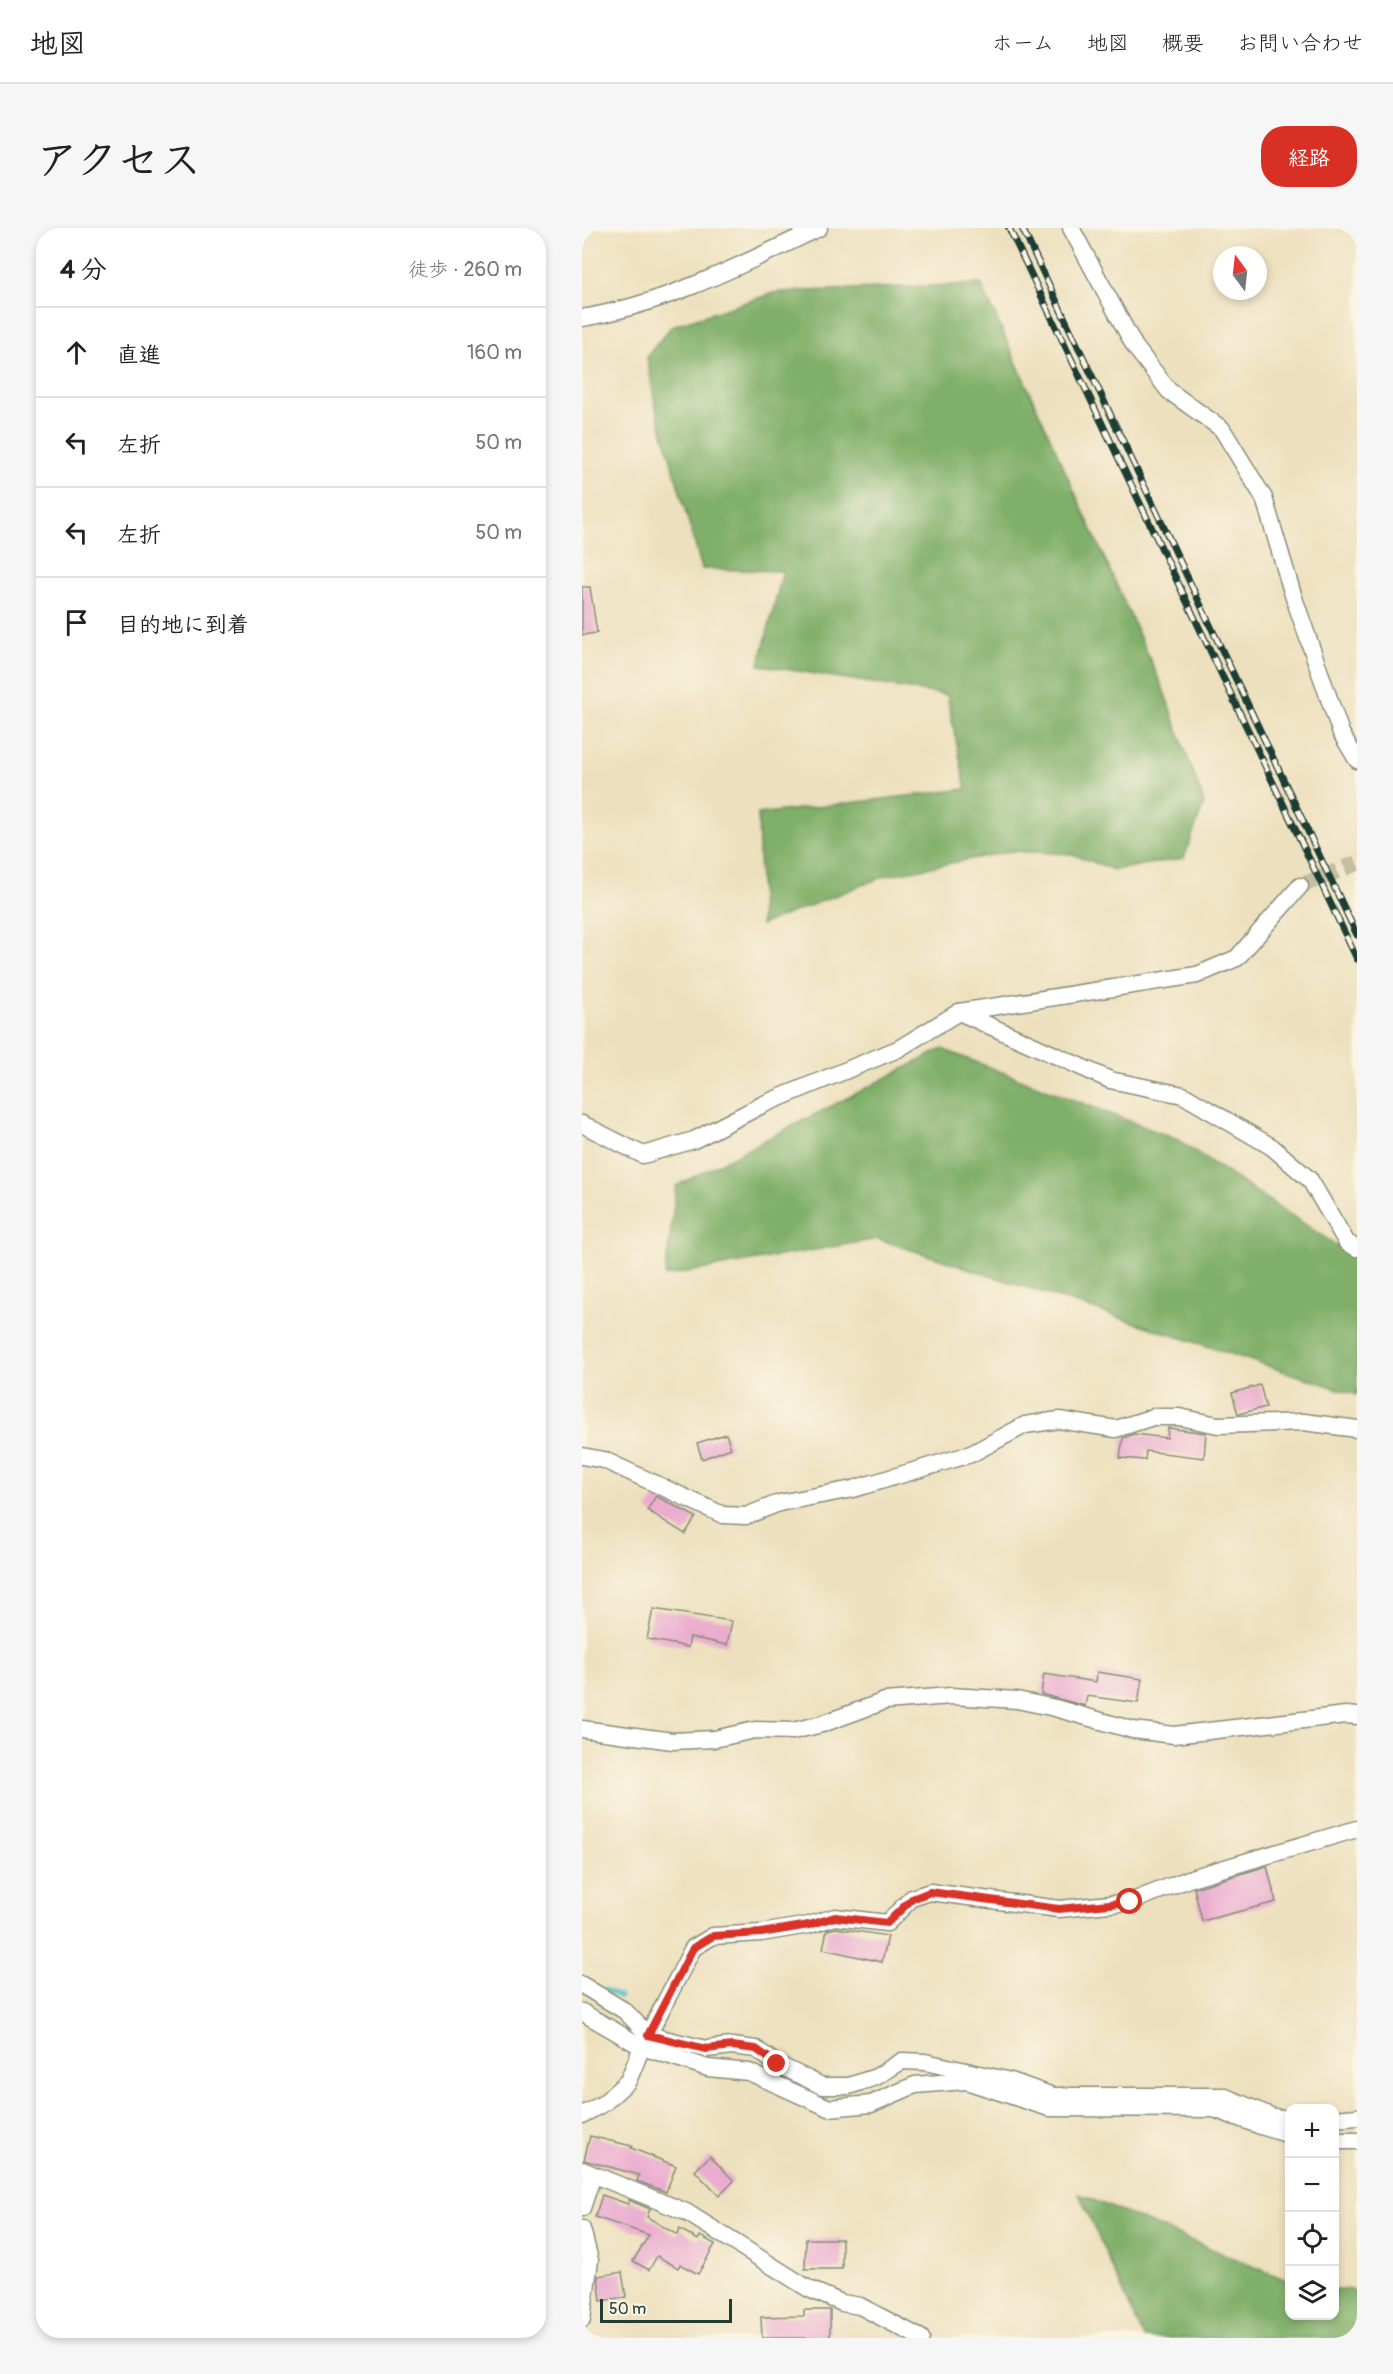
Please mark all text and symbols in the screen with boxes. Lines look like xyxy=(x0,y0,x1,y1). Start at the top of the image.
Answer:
text: 地図 xyxy=(30,27,86,62)
text: ホーム xyxy=(992,30,1054,57)
text: 地図 xyxy=(1087,30,1129,57)
text: 概要 xyxy=(1162,30,1204,57)
text: お問い合わせ xyxy=(1237,30,1363,57)
button: 経路 xyxy=(1261,126,1357,187)
text: アクセス xyxy=(36,135,201,187)
north arrow xyxy=(1213,246,1267,300)
text: 4 分 xyxy=(60,254,107,286)
text: 徒歩 · 260 m xyxy=(408,257,522,282)
icon: ahead xyxy=(60,336,93,369)
text: 160 m xyxy=(467,340,522,365)
text: 直進 xyxy=(117,341,161,369)
icon: left xyxy=(60,426,93,459)
text: 50 m xyxy=(475,430,522,455)
text: 左折 xyxy=(117,431,161,459)
icon: left xyxy=(60,516,93,549)
text: 50 m xyxy=(475,520,522,545)
text: 左折 xyxy=(117,521,161,549)
icon: arrive xyxy=(60,606,93,639)
text: 目的地に到着 xyxy=(117,611,249,639)
route start xyxy=(1116,1888,1142,1914)
route end xyxy=(763,2050,789,2076)
map controls xyxy=(1285,2104,1339,2320)
button: + xyxy=(1285,2104,1339,2158)
button: − xyxy=(1285,2158,1339,2212)
button: locate xyxy=(1285,2212,1339,2266)
button: layers xyxy=(1285,2266,1339,2320)
scale bar xyxy=(600,2296,732,2324)
text: 50 m xyxy=(609,2299,646,2319)

